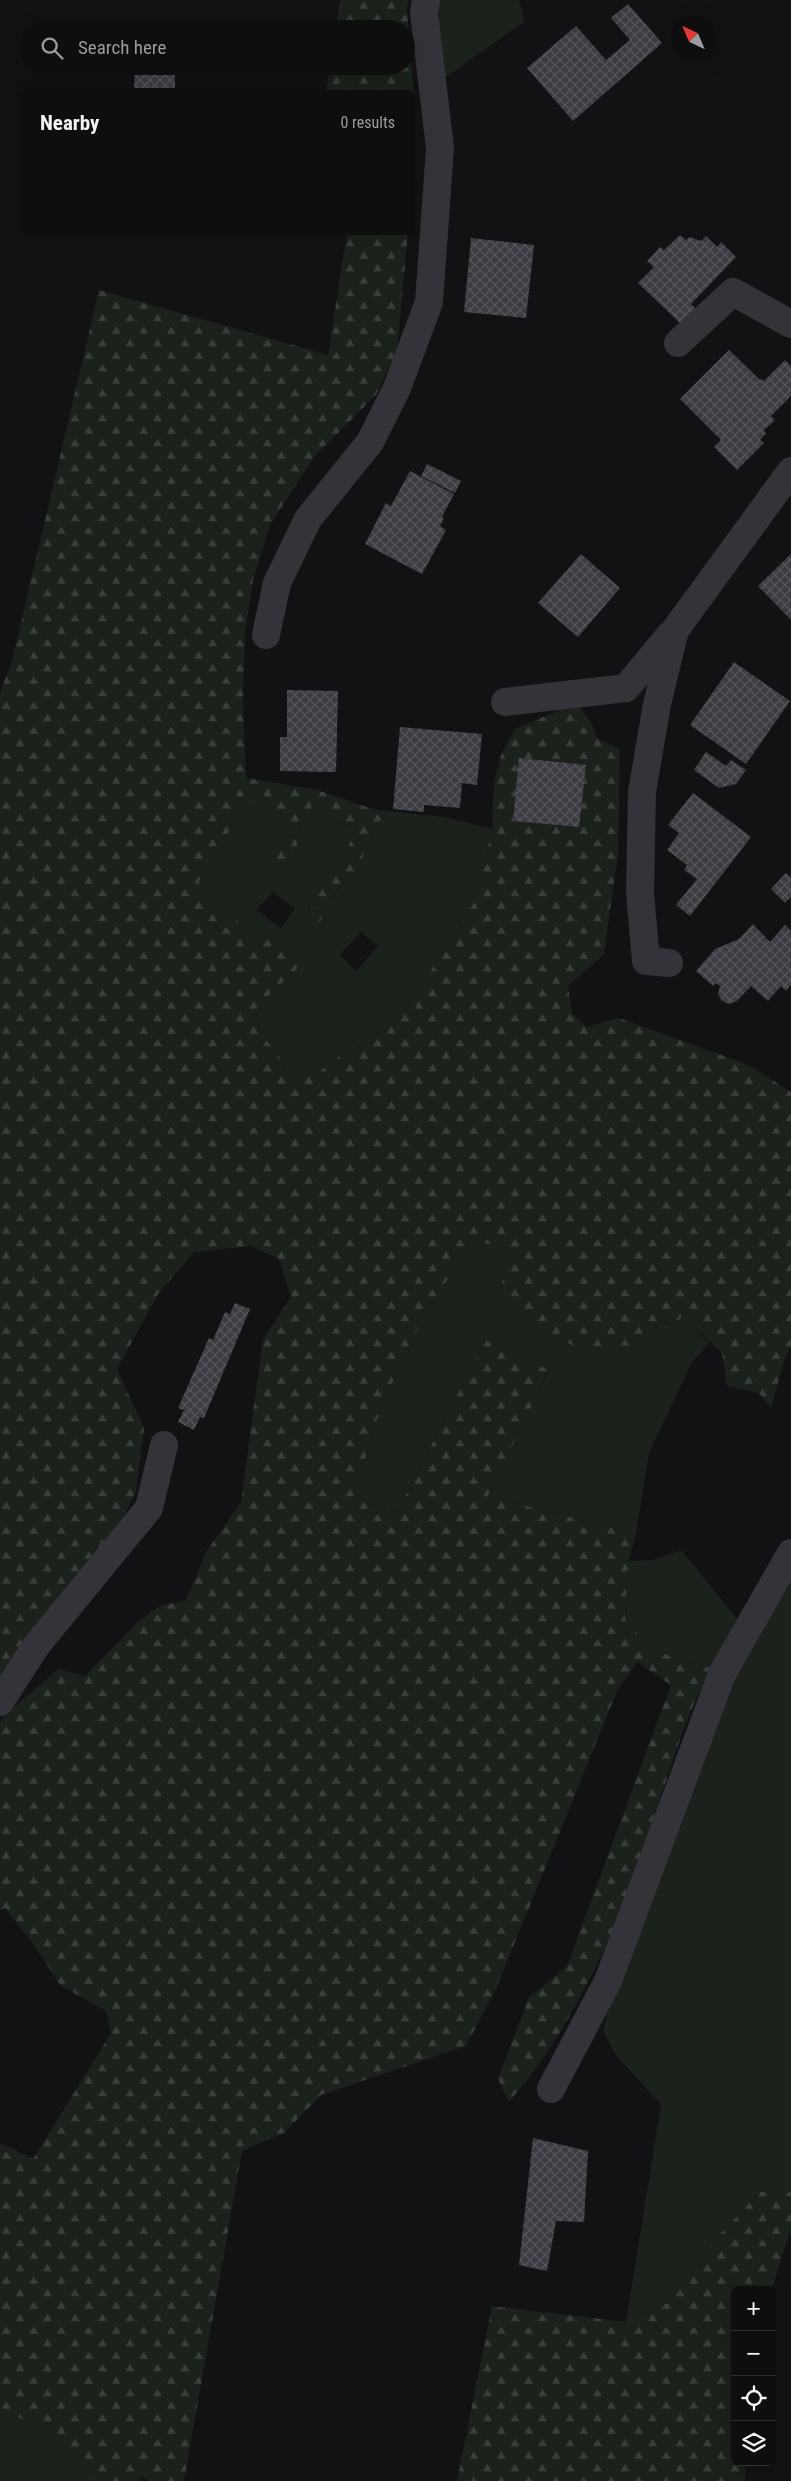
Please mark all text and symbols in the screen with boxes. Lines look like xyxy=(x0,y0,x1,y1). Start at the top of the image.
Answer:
north arrow xyxy=(671,15,716,60)
search box xyxy=(20,20,415,75)
icon: search xyxy=(38,34,66,62)
text: Search here xyxy=(78,36,166,59)
text: Nearby xyxy=(40,111,99,135)
text: 0 results xyxy=(340,113,395,132)
map controls xyxy=(731,2286,776,2466)
button: + xyxy=(731,2286,776,2331)
button: − xyxy=(731,2331,776,2376)
button: locate xyxy=(731,2376,776,2421)
button: layers xyxy=(731,2421,776,2466)

